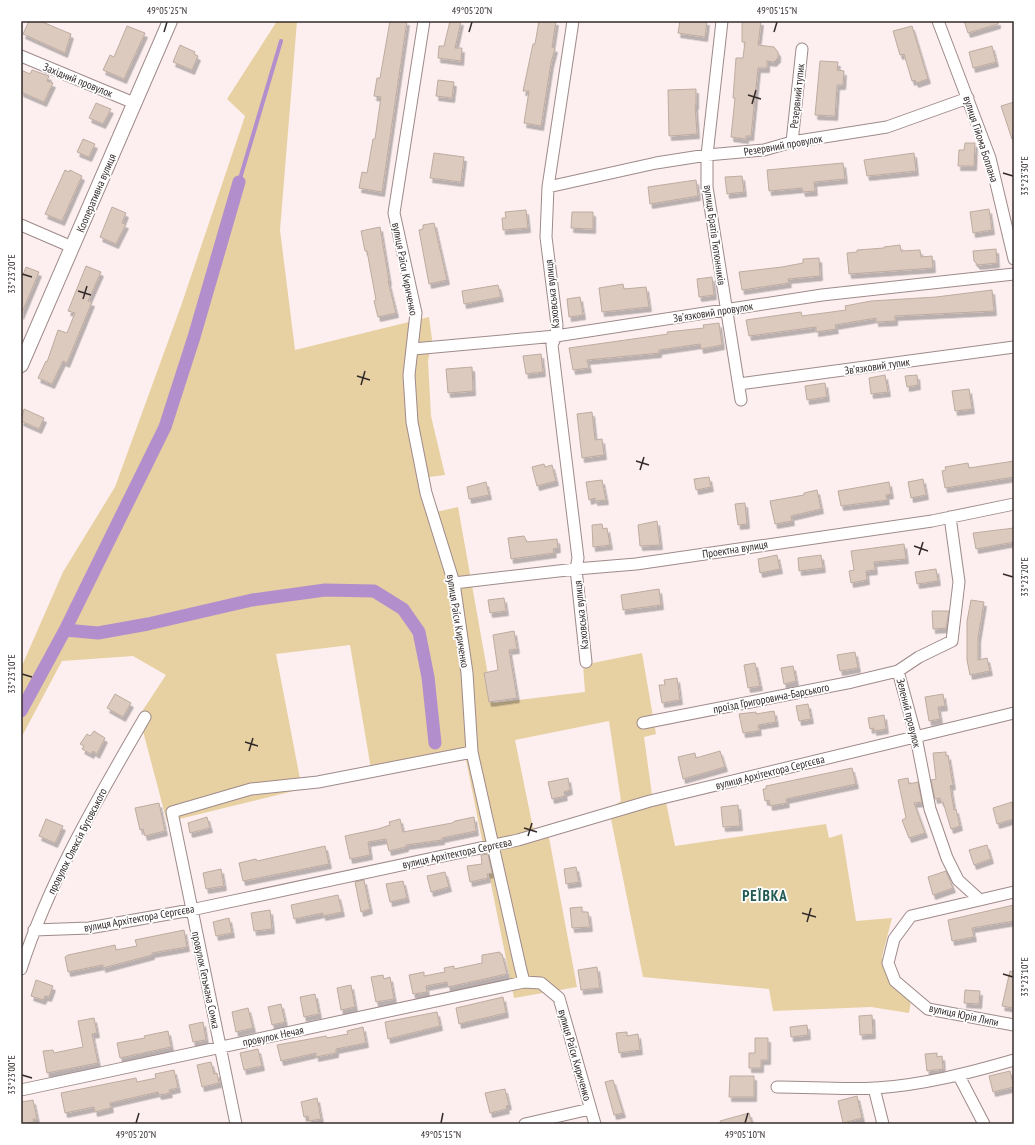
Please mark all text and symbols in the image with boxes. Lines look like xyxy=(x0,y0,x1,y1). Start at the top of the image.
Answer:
text: 49°05'25"N xyxy=(147,4,187,17)
text: 49°05'20"N xyxy=(452,4,492,17)
text: 49°05'15"N xyxy=(757,4,797,17)
street label: Західний провулок xyxy=(41,60,116,101)
street label: Резервний тупик xyxy=(787,62,807,129)
street label: вулиця Гійома Боплана xyxy=(960,94,1002,184)
street label: Резервний провулок xyxy=(743,131,824,159)
street label: Кооперативна вулиця xyxy=(73,152,119,234)
text: 33°23'30"E xyxy=(1018,156,1031,196)
street label: вулиця Братів Тютюнників xyxy=(701,184,729,287)
street label: вулиця Раїси Кириченко xyxy=(389,221,421,317)
text: 33°23'20"E xyxy=(5,254,18,294)
street label: Каховська вулиця xyxy=(541,259,563,329)
street label: Звʼязковий провулок xyxy=(672,299,755,325)
street label: Звʼязковий тупик xyxy=(843,354,911,378)
street label: Проектна вулиця xyxy=(701,537,769,561)
text: 33°23'20"E xyxy=(1018,557,1031,597)
street label: вулиця Раїси Кириченко xyxy=(444,573,472,669)
street label: Каховська вулиця xyxy=(570,580,592,650)
text: 33°23'10"E xyxy=(5,654,18,694)
street label: Зелений провулок xyxy=(894,677,925,750)
street label: проїзд Григоровича-Барського xyxy=(712,680,830,716)
street label: вулиця Архітектора Сергєєва xyxy=(714,752,826,792)
street label: провулок Олексія Бутовського xyxy=(44,786,110,896)
street label: вулиця Архітектора Сергєєва xyxy=(401,835,513,871)
district label: РЕЇВКА xyxy=(742,886,788,905)
street label: вулиця Архітектора Сергєєва xyxy=(83,901,195,935)
street label: провулок Гетьмана Сомка xyxy=(189,930,223,1030)
text: 33°23'10"E xyxy=(1018,957,1031,997)
street label: вулиця Юрія Липи xyxy=(928,1001,1000,1029)
street label: вулиця Раїси Кириченко xyxy=(555,1008,595,1103)
street label: провулок Нечая xyxy=(241,1023,305,1049)
text: 33°23'00"E xyxy=(5,1055,18,1095)
text: 49°05'20"N xyxy=(116,1128,156,1141)
text: 49°05'15"N xyxy=(421,1128,461,1141)
text: 49°05'10"N xyxy=(725,1128,765,1141)

